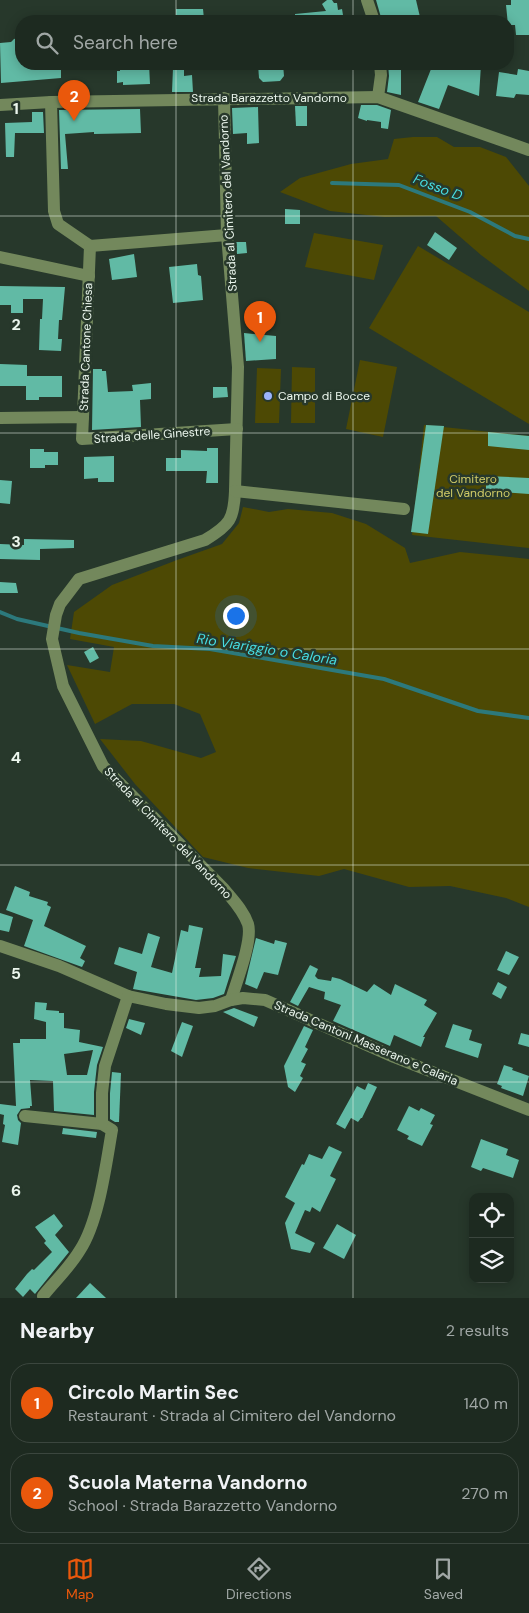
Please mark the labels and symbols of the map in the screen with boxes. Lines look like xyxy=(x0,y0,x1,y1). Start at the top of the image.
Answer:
pin: 2 xyxy=(58,80,90,121)
street label: Strada Barazzetto Vandorno xyxy=(191,90,347,106)
text: 1 xyxy=(13,98,19,119)
street label: Strada al Cimitero del Vandorno xyxy=(215,114,241,292)
water label: Fosso D xyxy=(411,169,465,205)
street label: Strada Cantone Chiesa xyxy=(76,283,96,411)
pin: 1 xyxy=(244,301,276,342)
text: 2 xyxy=(11,314,21,335)
place label: Campo di Bocce xyxy=(278,388,370,404)
marker: Campo di Bocce xyxy=(262,390,274,402)
street label: Strada delle Ginestre xyxy=(93,423,211,447)
park label: Cimitero del Vandorno xyxy=(436,471,510,501)
text: 3 xyxy=(11,531,21,552)
your location xyxy=(223,603,249,629)
water label: Rio Viariggio o Caloria xyxy=(195,629,339,669)
text: 4 xyxy=(11,747,21,768)
street label: Strada al Cimitero del Vandorno xyxy=(101,764,235,902)
text: 5 xyxy=(11,963,21,984)
street label: Strada Cantoni Masserano e Calaria xyxy=(272,997,460,1089)
text: 6 xyxy=(11,1180,21,1201)

